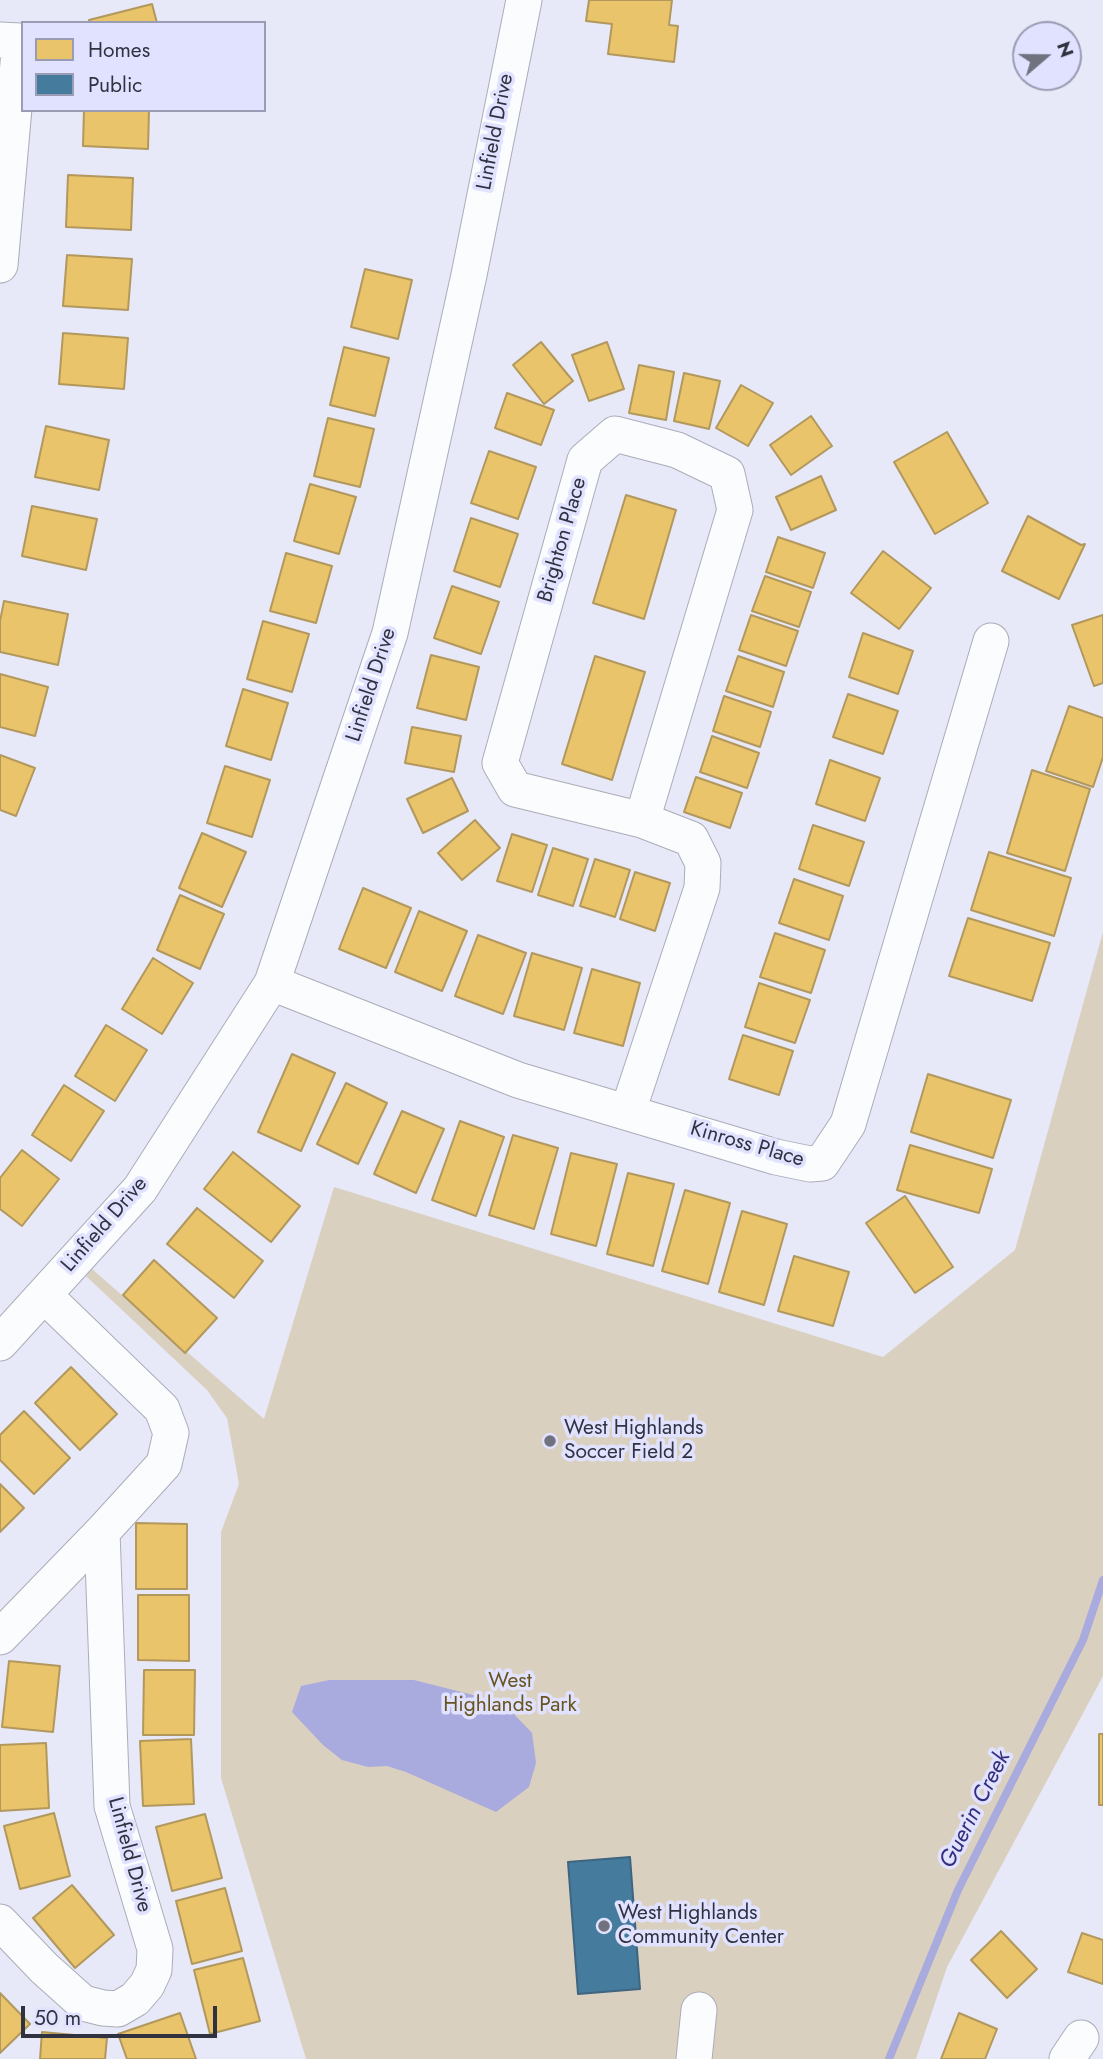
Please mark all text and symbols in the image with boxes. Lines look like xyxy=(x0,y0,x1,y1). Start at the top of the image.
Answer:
legend xyxy=(21,21,266,112)
north arrow xyxy=(1012,21,1082,91)
text: Homes xyxy=(88,35,150,65)
text: N xyxy=(1050,38,1081,61)
text: Public xyxy=(88,70,142,100)
street label: Linfield Drive xyxy=(472,72,520,192)
street label: Brighton Place xyxy=(533,475,593,605)
street label: Linfield Drive xyxy=(342,625,402,745)
street label: Kinross Place xyxy=(687,1117,807,1173)
street label: Linfield Drive xyxy=(57,1172,153,1278)
place label: West Highlands Soccer Field 2 xyxy=(564,1416,704,1466)
marker: West Highlands Soccer Field 2 xyxy=(542,1433,558,1449)
park label: West Highlands Park xyxy=(443,1669,577,1719)
water label: Guerin Creek xyxy=(935,1747,1017,1873)
street label: Linfield Drive xyxy=(102,1795,156,1915)
place label: West Highlands Community Center xyxy=(618,1901,784,1951)
marker: West Highlands Community Center xyxy=(596,1918,612,1934)
scale bar xyxy=(24,1993,220,2037)
text: 50 m xyxy=(34,2003,81,2033)

